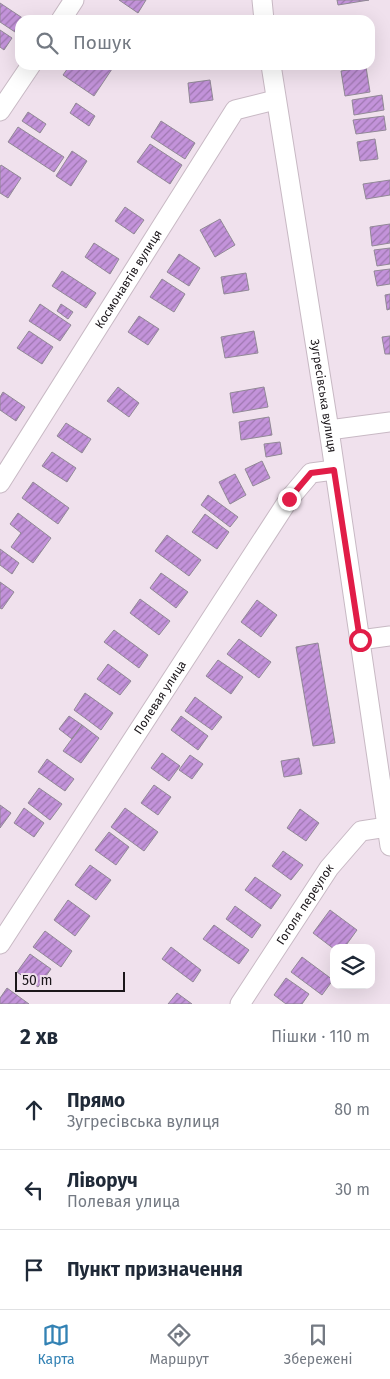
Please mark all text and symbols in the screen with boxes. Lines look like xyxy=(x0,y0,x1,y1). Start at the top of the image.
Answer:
search box xyxy=(15,15,375,70)
icon: search xyxy=(33,29,61,57)
text: Пошук xyxy=(73,31,131,54)
street label: Космонавтів вулиця xyxy=(92,227,165,331)
street label: Зугресівська вулиця xyxy=(308,338,339,454)
route end xyxy=(278,488,301,511)
route start xyxy=(349,629,372,652)
street label: Полевая улица xyxy=(131,658,189,737)
street label: Гоголя переулок xyxy=(274,860,337,947)
map controls xyxy=(330,944,375,989)
button: layers xyxy=(330,944,375,989)
scale bar xyxy=(15,969,125,992)
text: 50 m xyxy=(22,972,53,989)
text: 2 хв xyxy=(20,1024,58,1050)
text: Пішки · 110 m xyxy=(271,1027,370,1046)
text: Прямо xyxy=(67,1089,125,1112)
icon: ahead xyxy=(20,1096,48,1124)
text: 80 m xyxy=(334,1100,370,1119)
text: Зугресівська вулиця xyxy=(67,1112,220,1131)
text: Ліворуч xyxy=(67,1169,138,1192)
icon: left xyxy=(20,1176,48,1204)
text: 30 m xyxy=(335,1180,370,1199)
text: Полевая улица xyxy=(67,1192,180,1211)
icon: arrive xyxy=(20,1256,48,1284)
text: Пункт призначення xyxy=(67,1258,243,1281)
tab: Карта xyxy=(37,1321,75,1368)
tab: Маршрут xyxy=(149,1321,209,1368)
tab: Збережені xyxy=(284,1321,353,1368)

